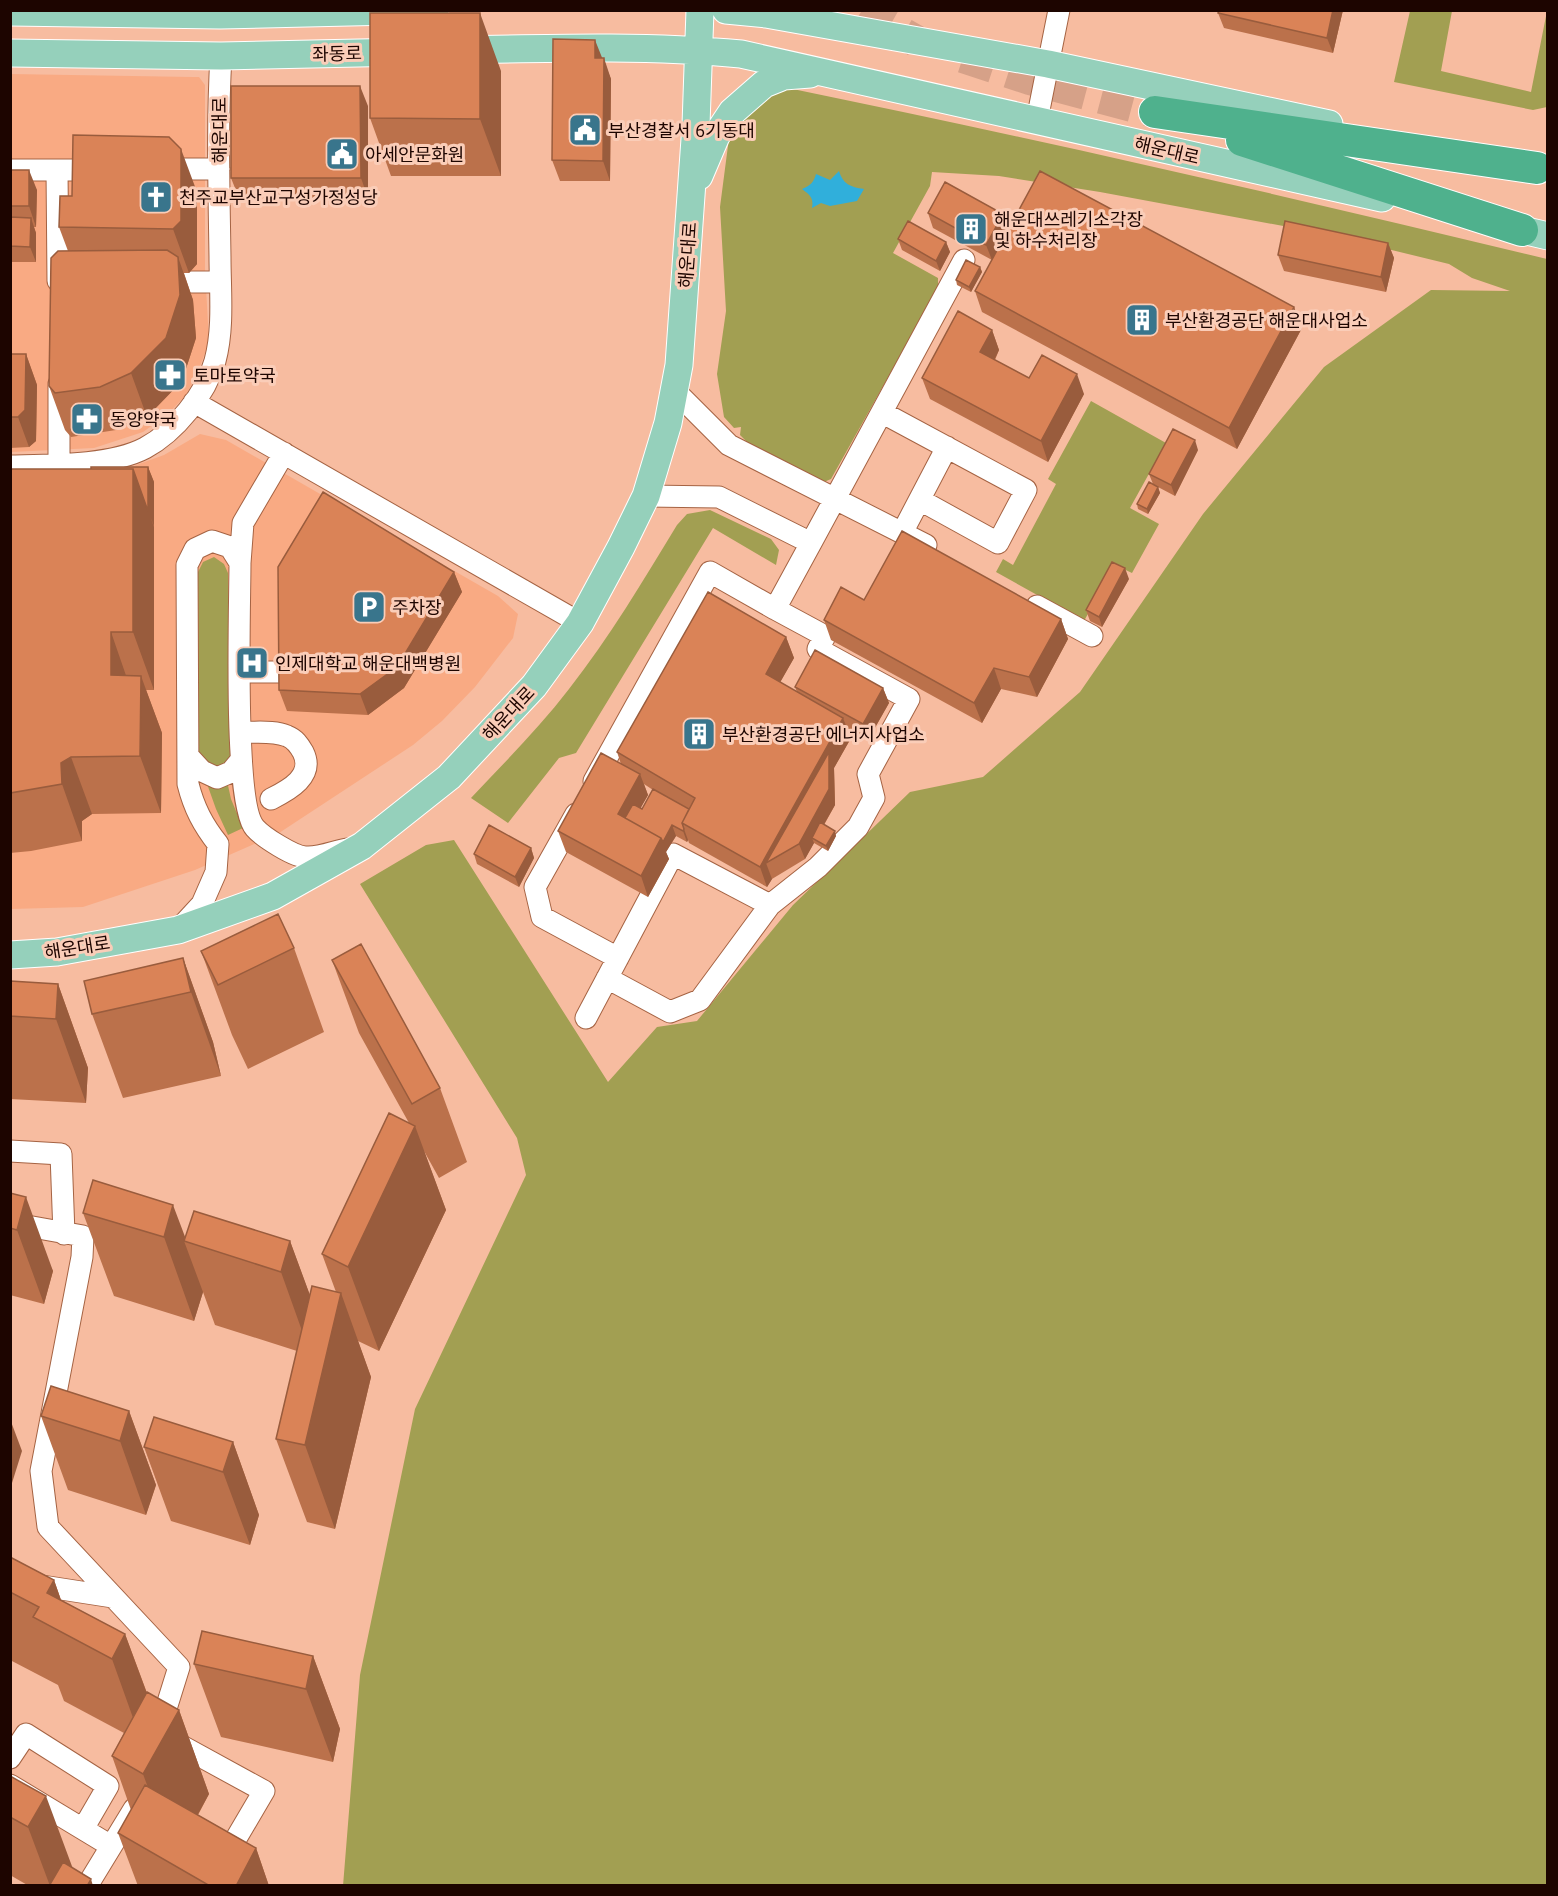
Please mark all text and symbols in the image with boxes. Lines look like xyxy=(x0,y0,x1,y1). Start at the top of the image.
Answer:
street label: 좌동로 xyxy=(312,43,362,63)
street label: 해운대로 xyxy=(209,97,229,163)
public building icon: 부산경찰서 6기동대 xyxy=(567,112,603,148)
place label: 부산경찰서 6기동대 xyxy=(608,120,755,140)
street label: 해운대로 xyxy=(1132,133,1202,167)
public building icon: 아세안문화원 xyxy=(324,136,360,172)
place label: 아세안문화원 xyxy=(365,144,464,164)
church icon: 천주교부산교구성가정성당 xyxy=(138,179,174,215)
place label: 천주교부산교구성가정성당 xyxy=(179,187,378,207)
place label: 해운대쓰레기소각장 및 하수처리장 xyxy=(994,209,1143,250)
building icon: 해운대쓰레기소각장 및 하수처리장 xyxy=(953,211,989,247)
street label: 해운대로 xyxy=(675,221,699,289)
building icon: 부산환경공단 해운대사업소 xyxy=(1124,302,1160,338)
place label: 부산환경공단 해운대사업소 xyxy=(1165,310,1368,330)
pharmacy icon: 토마토약국 xyxy=(152,357,188,393)
place label: 토마토약국 xyxy=(193,365,276,385)
pharmacy icon: 동양약국 xyxy=(69,401,105,437)
place label: 동양약국 xyxy=(110,409,176,429)
parking icon: 주차장 xyxy=(351,589,387,625)
place label: 주차장 xyxy=(392,597,442,617)
hospital icon: 인제대학교 해운대백병원 xyxy=(234,645,270,681)
place label: 인제대학교 해운대백병원 xyxy=(275,653,461,673)
street label: 해운대로 xyxy=(478,682,538,744)
building icon: 부산환경공단 에너지사업소 xyxy=(681,716,717,752)
place label: 부산환경공단 에너지사업소 xyxy=(722,724,925,744)
street label: 해운대로 xyxy=(43,932,111,962)

